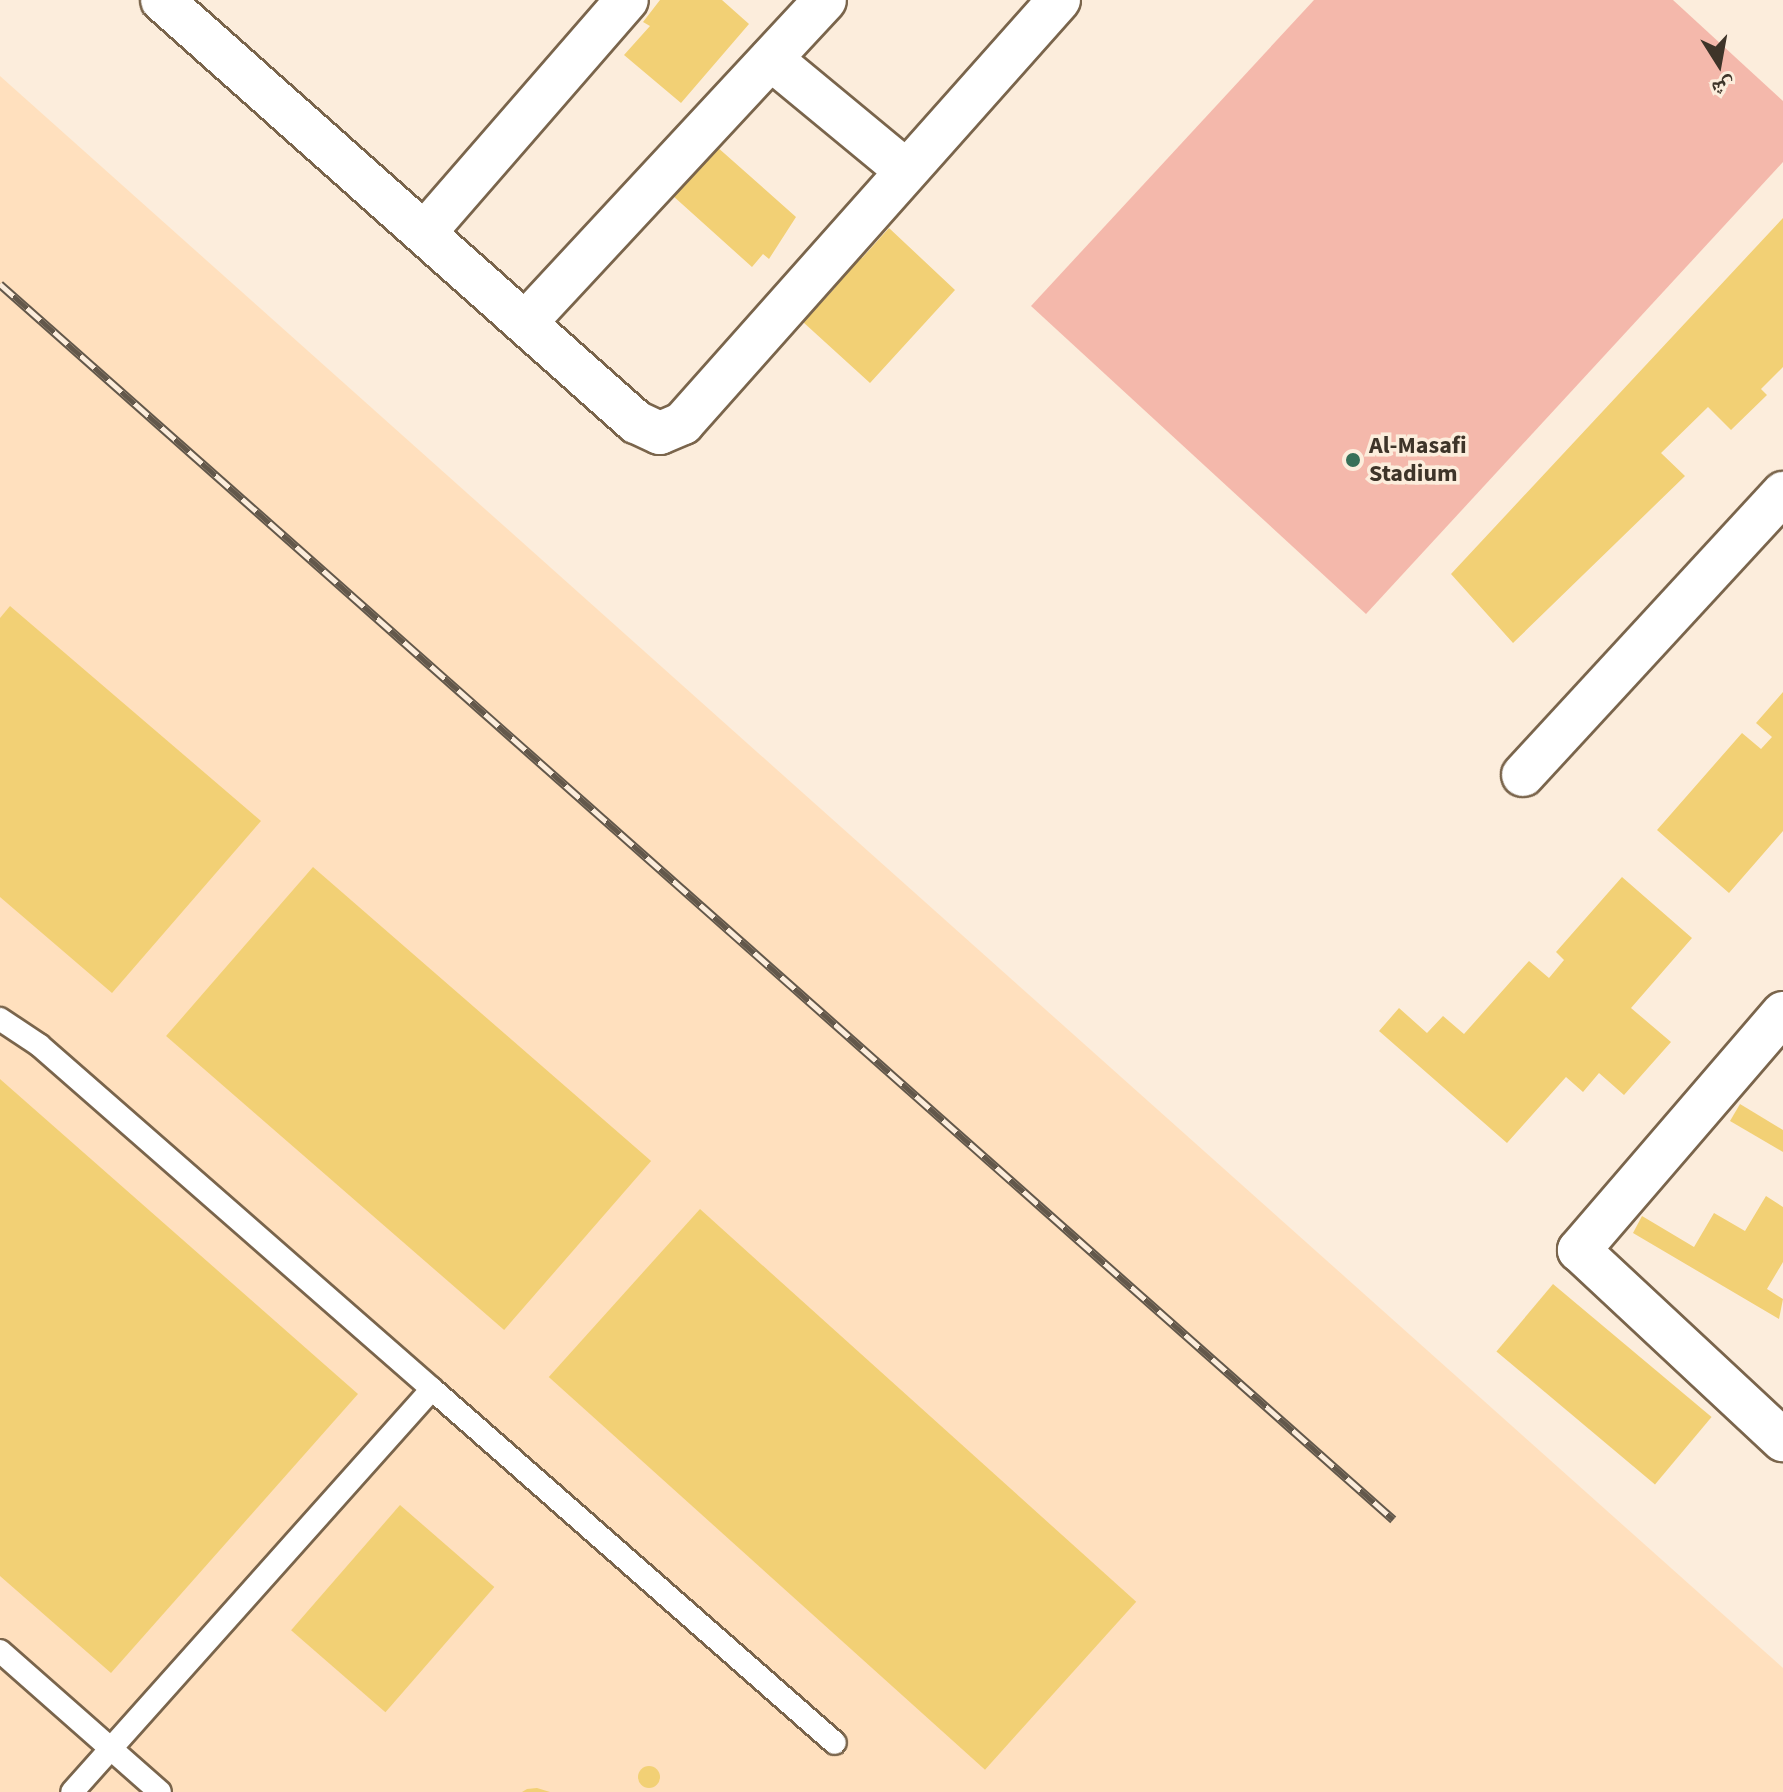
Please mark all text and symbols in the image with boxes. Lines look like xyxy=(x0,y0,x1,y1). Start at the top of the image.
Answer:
north arrow xyxy=(1679,24,1759,104)
text: ش xyxy=(1709,70,1738,105)
place label: Al-Masafi Stadium xyxy=(1369,432,1467,488)
marker: Al-Masafi Stadium xyxy=(1344,451,1362,469)

